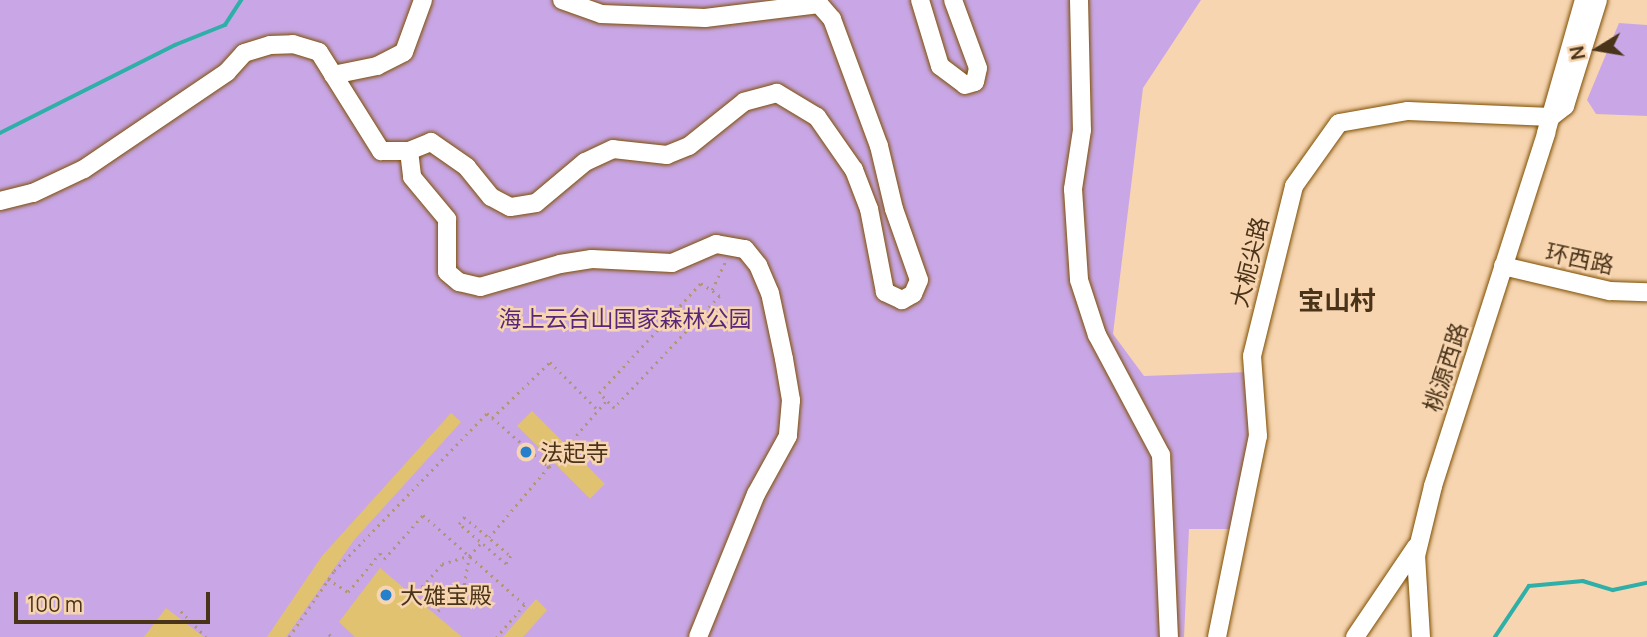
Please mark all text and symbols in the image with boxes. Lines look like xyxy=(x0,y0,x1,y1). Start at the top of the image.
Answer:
north arrow xyxy=(1563,14,1633,84)
text: N xyxy=(1563,44,1591,62)
street label: 大枙尖路 xyxy=(1224,214,1274,310)
street label: 环西路 xyxy=(1543,237,1617,279)
district label: 宝山村 xyxy=(1298,285,1376,317)
park label: 海上云台山国家森林公园 xyxy=(499,304,751,332)
street label: 桃源西路 xyxy=(1418,319,1472,415)
place label: 法起寺 xyxy=(540,438,609,466)
marker: 法起寺 xyxy=(518,444,534,460)
scale bar xyxy=(18,578,214,622)
place label: 大雄宝殿 xyxy=(400,581,492,609)
marker: 大雄宝殿 xyxy=(378,587,394,603)
text: 100 m xyxy=(27,590,83,618)

